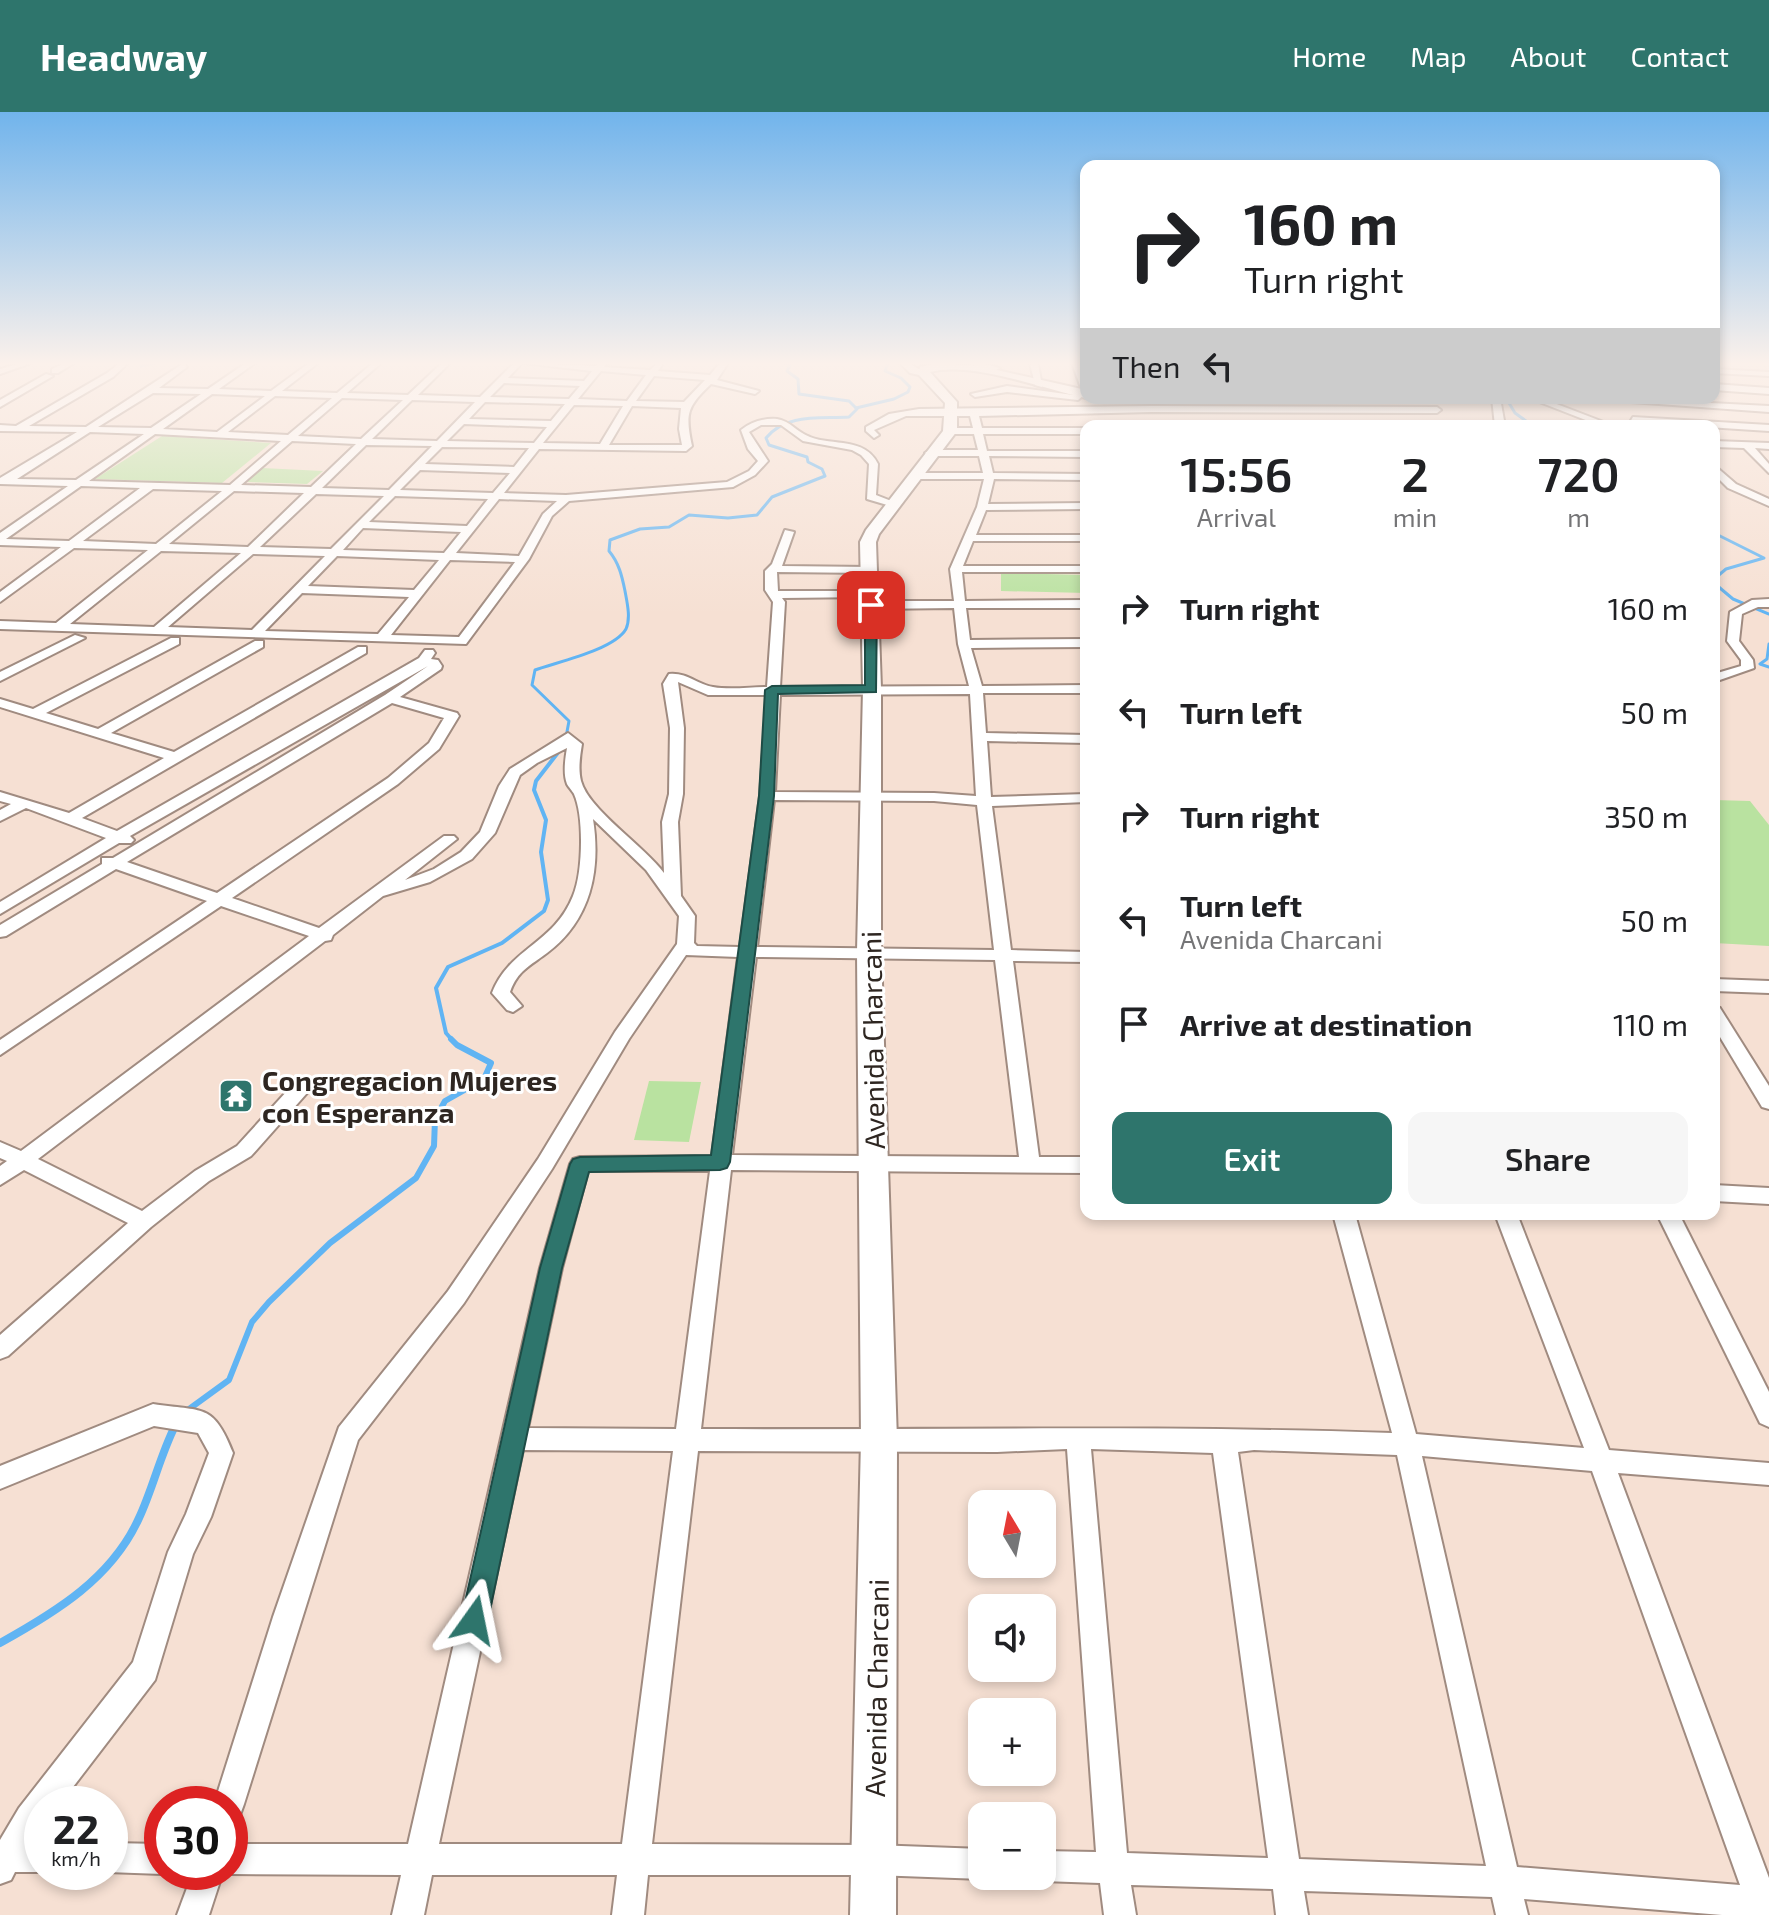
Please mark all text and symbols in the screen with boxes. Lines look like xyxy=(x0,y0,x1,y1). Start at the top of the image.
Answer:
text: Headway xyxy=(40,33,207,79)
text: Home xyxy=(1292,39,1366,73)
text: Map xyxy=(1410,39,1467,73)
text: About xyxy=(1511,39,1586,73)
text: Contact xyxy=(1630,39,1729,73)
text: 160 m xyxy=(1244,189,1398,256)
icon: right xyxy=(1112,192,1216,296)
text: Turn right xyxy=(1244,257,1404,300)
icon: left xyxy=(1196,344,1240,388)
text: Then xyxy=(1112,348,1180,384)
text: 15:56 xyxy=(1180,444,1293,502)
text: 2 xyxy=(1401,444,1429,502)
text: 720 xyxy=(1537,444,1620,502)
text: Arrival xyxy=(1197,501,1276,532)
text: min xyxy=(1393,501,1437,532)
text: m xyxy=(1567,501,1590,532)
pin xyxy=(837,571,905,639)
icon: arrive xyxy=(849,583,893,627)
icon: right xyxy=(1112,586,1156,630)
text: Turn right xyxy=(1180,590,1320,626)
text: 160 m xyxy=(1608,590,1688,626)
icon: left xyxy=(1112,690,1156,734)
text: Turn left xyxy=(1180,694,1302,730)
text: 50 m xyxy=(1621,694,1688,730)
icon: right xyxy=(1112,794,1156,838)
text: Turn right xyxy=(1180,798,1320,834)
text: 350 m xyxy=(1604,798,1688,834)
text: Turn left xyxy=(1180,887,1302,923)
icon: left xyxy=(1112,898,1156,942)
text: 50 m xyxy=(1621,902,1688,938)
text: Avenida Charcani xyxy=(1180,923,1383,954)
street label: Avenida Charcani xyxy=(853,931,891,1149)
icon: arrive xyxy=(1112,1002,1156,1046)
text: Arrive at destination xyxy=(1180,1006,1472,1042)
text: 110 m xyxy=(1613,1006,1688,1042)
place label: Congregacion Mujeres con Esperanza xyxy=(262,1063,557,1129)
temple icon: Congregacion Mujeres con Esperanza xyxy=(217,1077,255,1115)
button: Exit xyxy=(1112,1112,1392,1204)
button: Share xyxy=(1408,1112,1688,1204)
north arrow xyxy=(968,1490,1056,1578)
map controls xyxy=(968,1490,1056,1890)
position arrow xyxy=(432,1578,516,1662)
street label: Avenida Charcani xyxy=(857,1579,895,1797)
button: sound xyxy=(968,1594,1056,1682)
button: + xyxy=(968,1698,1056,1786)
speed limit sign: 30 xyxy=(144,1786,248,1890)
button: − xyxy=(968,1802,1056,1890)
text: 22 xyxy=(53,1804,99,1852)
text: km/h xyxy=(51,1846,101,1870)

